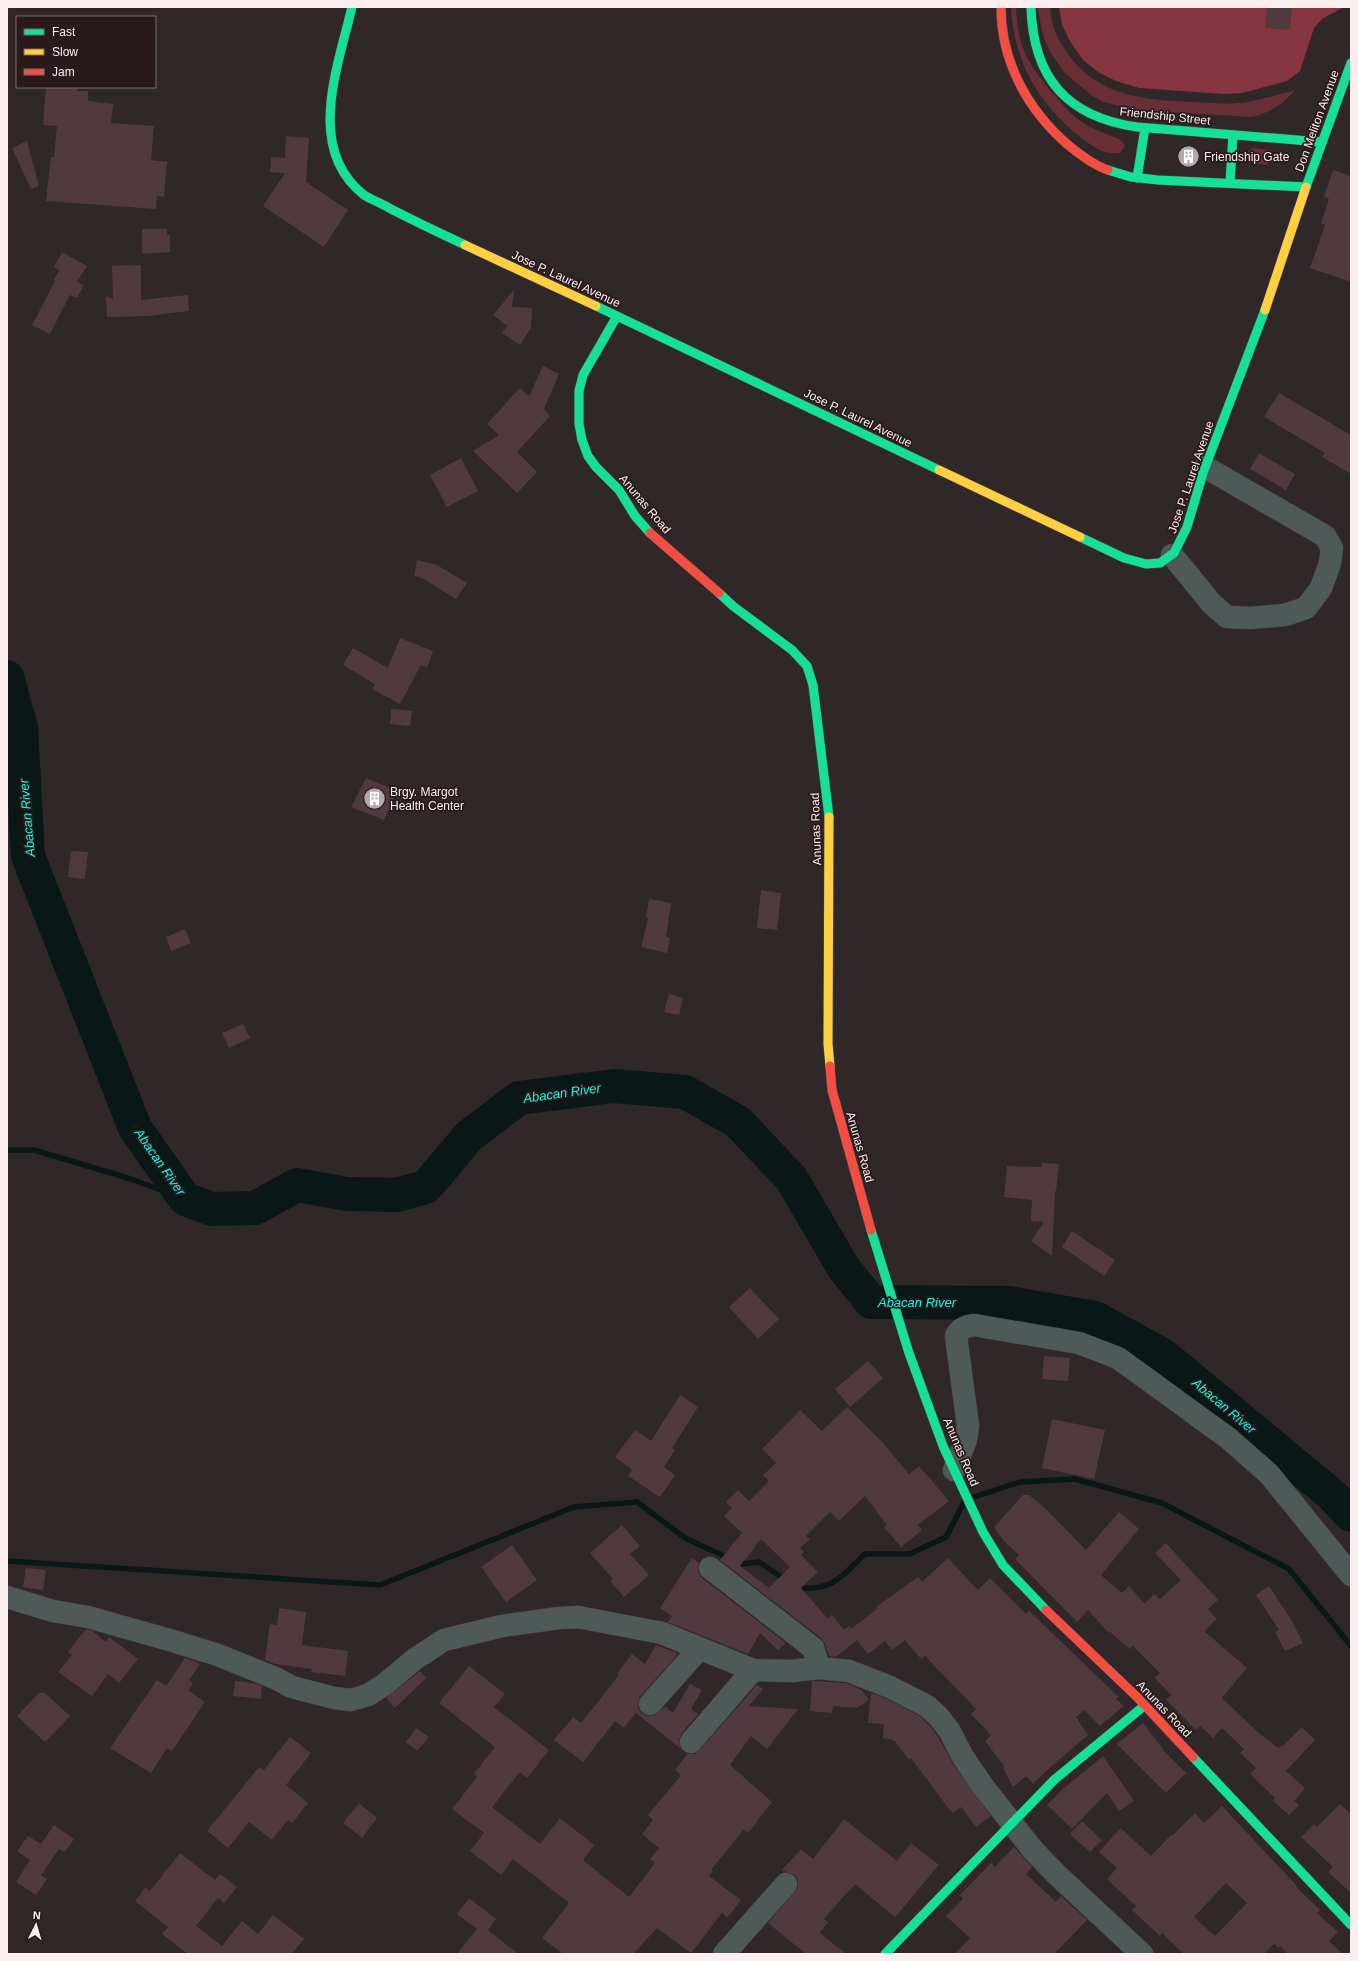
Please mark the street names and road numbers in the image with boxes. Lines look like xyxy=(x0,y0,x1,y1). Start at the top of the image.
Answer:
street label: Don Meliton Avenue xyxy=(1292,68,1342,174)
street label: Friendship Street xyxy=(1119,104,1212,128)
street label: Jose P. Laurel Avenue xyxy=(509,248,623,310)
street label: Jose P. Laurel Avenue xyxy=(802,386,915,450)
street label: Jose P. Laurel Avenue xyxy=(1165,418,1217,535)
street label: Anunas Road xyxy=(616,472,674,536)
street label: Anunas Road xyxy=(808,792,824,866)
street label: Anunas Road xyxy=(843,1110,877,1184)
street label: Anunas Road xyxy=(940,1416,982,1488)
street label: Anunas Road xyxy=(1134,1678,1194,1740)

